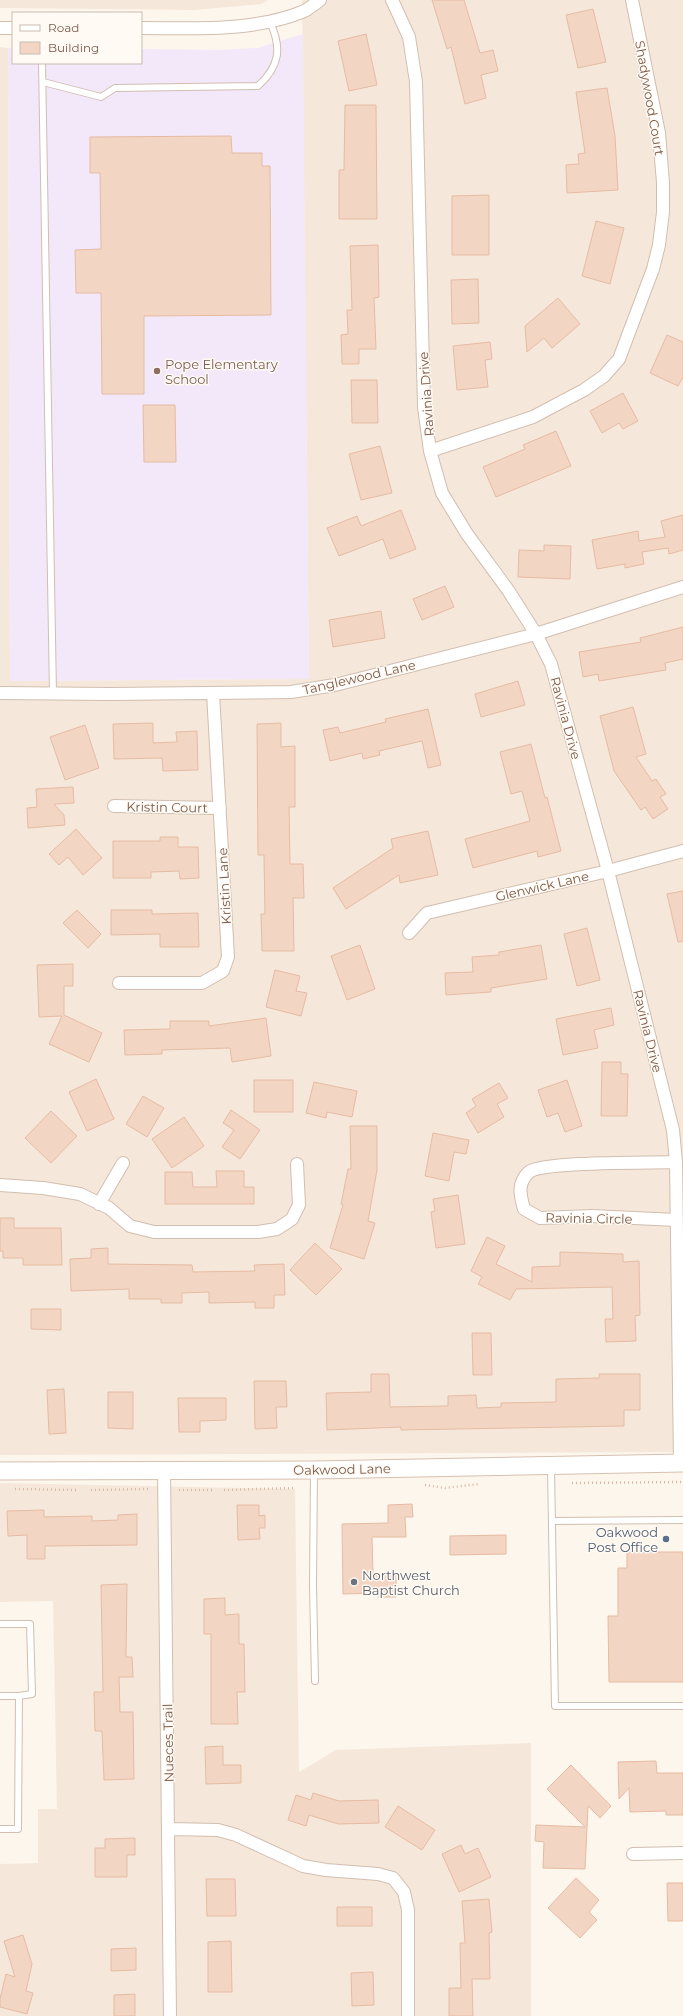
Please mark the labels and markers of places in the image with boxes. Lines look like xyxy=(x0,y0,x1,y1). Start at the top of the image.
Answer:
place label: Pope Elementary School xyxy=(165,356,279,387)
marker: Pope Elementary School xyxy=(152,366,162,376)
place label: Oakwood Post Office xyxy=(587,1524,658,1555)
marker: Oakwood Post Office xyxy=(661,1534,671,1544)
place label: Northwest Baptist Church xyxy=(362,1567,460,1598)
marker: Northwest Baptist Church xyxy=(349,1577,359,1587)

